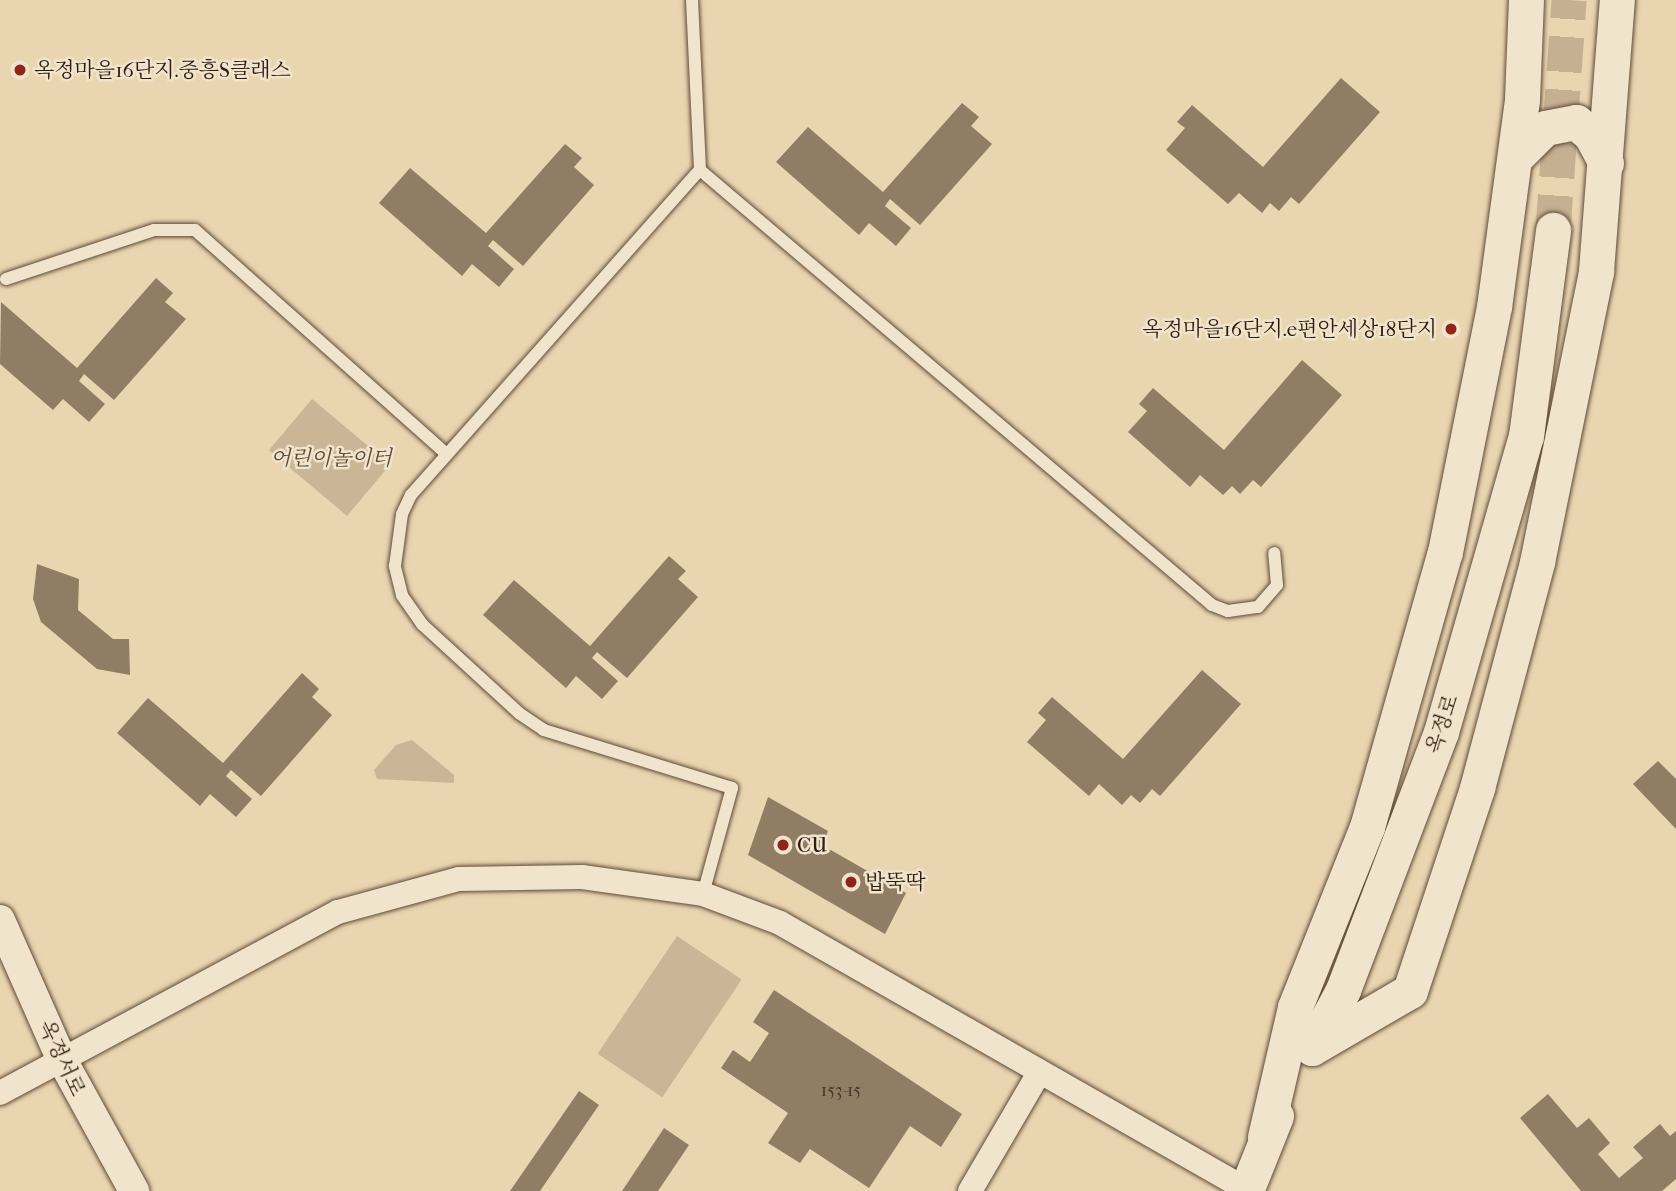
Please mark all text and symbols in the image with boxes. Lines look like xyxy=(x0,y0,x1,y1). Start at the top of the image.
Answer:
place label: 옥정마을16단지.중흥S클래스 xyxy=(34,57,291,83)
marker: 옥정마을16단지.중흥S클래스 xyxy=(12,62,28,78)
place label: 옥정마을16단지.e편안세상18단지 xyxy=(1142,316,1437,342)
marker: 옥정마을16단지.e편안세상18단지 xyxy=(1443,321,1459,337)
park label: 어린이놀이터 xyxy=(270,445,392,471)
street label: 옥정로 xyxy=(1421,691,1463,757)
place label: CU xyxy=(797,832,827,858)
marker: CU xyxy=(775,837,791,853)
place label: 밥뚝딱 xyxy=(865,869,926,895)
marker: 밥뚝딱 xyxy=(843,874,859,890)
street label: 옥정서로 xyxy=(33,1016,91,1100)
house number: 153-15 xyxy=(821,1080,861,1102)

